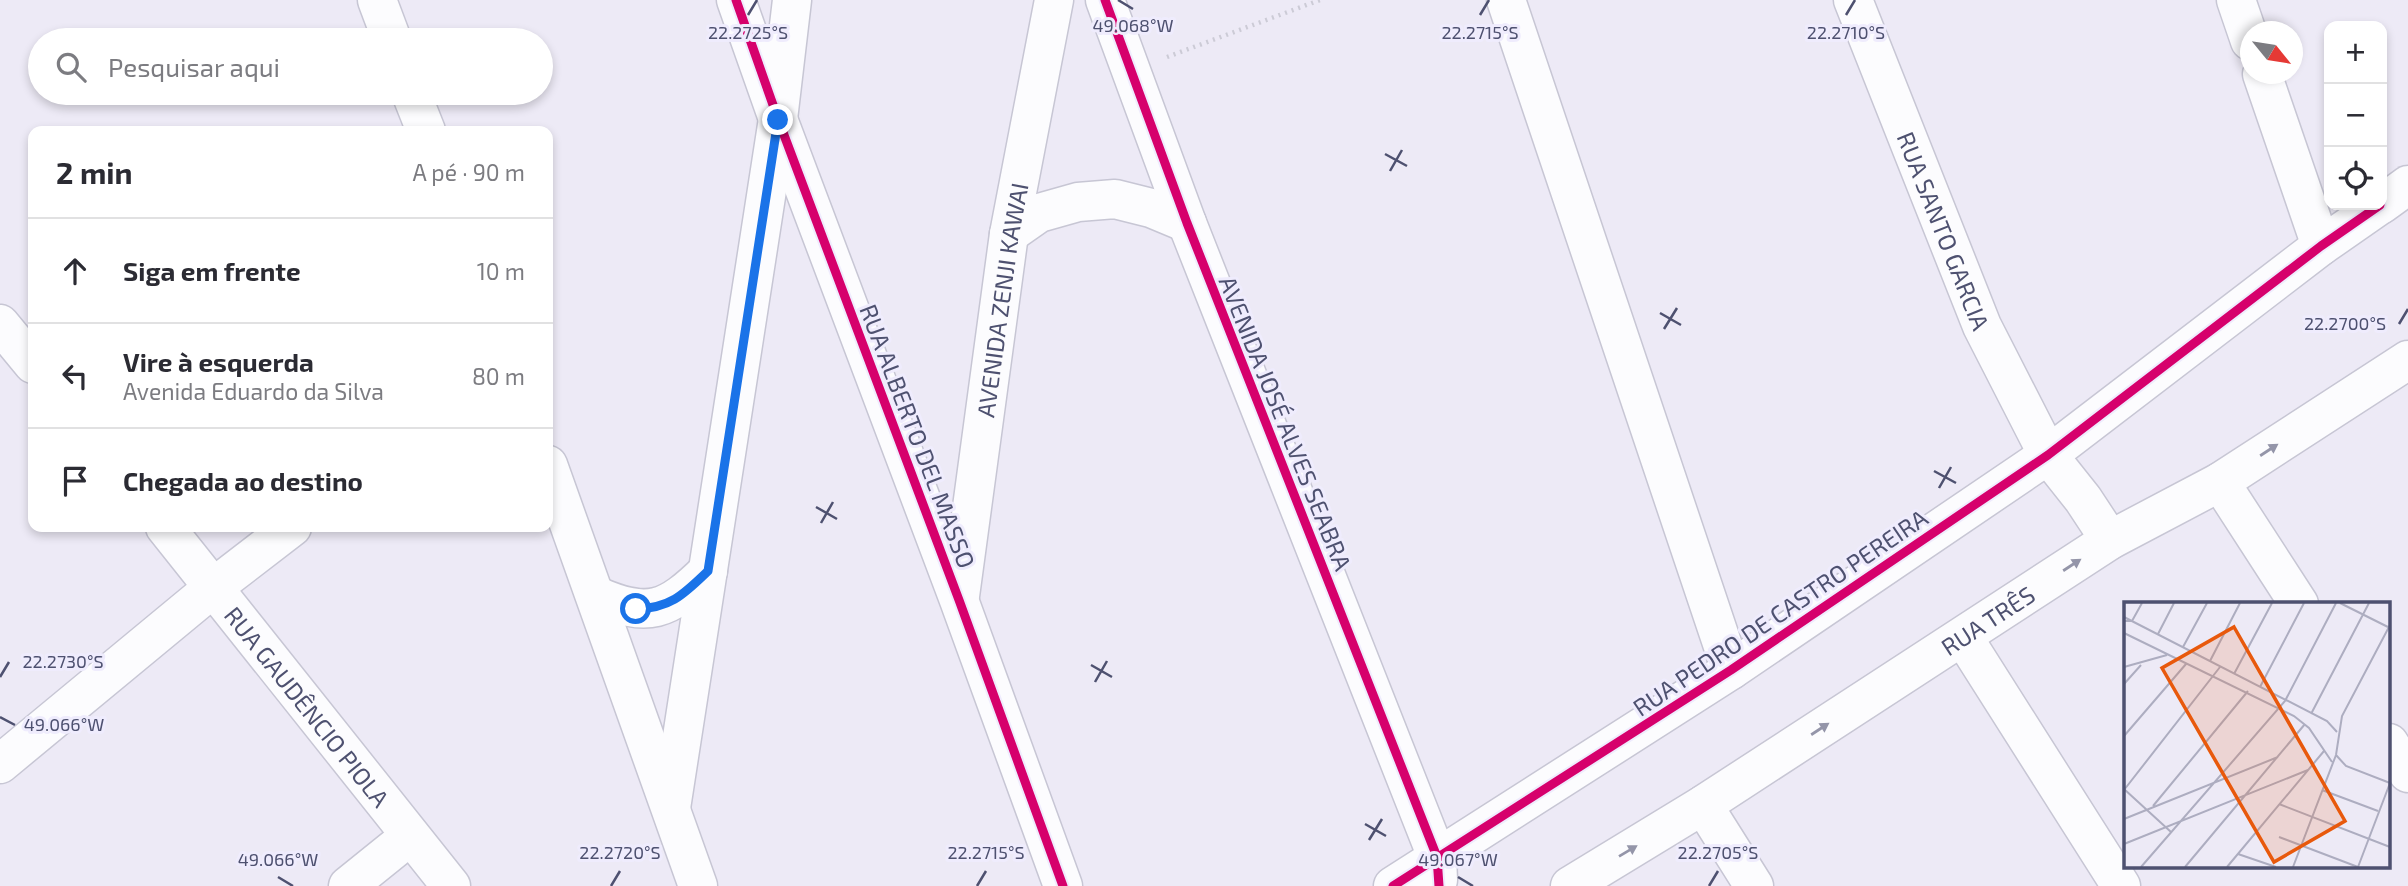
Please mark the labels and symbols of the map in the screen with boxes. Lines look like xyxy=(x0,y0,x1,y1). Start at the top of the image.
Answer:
text: 49.068°W xyxy=(1092,14,1174,36)
text: 22.2725°S xyxy=(708,21,788,43)
text: 22.2715°S xyxy=(1441,21,1519,43)
text: 22.2710°S xyxy=(1807,21,1885,43)
north arrow xyxy=(2240,21,2303,84)
route end xyxy=(762,104,793,135)
street label: RUA SANTO GARCIA xyxy=(1892,127,1996,334)
street label: AVENIDA ZENJI KAWAI xyxy=(970,180,1033,419)
street label: AVENIDA JOSÉ ALVES SEABRA xyxy=(1214,272,1358,575)
street label: RUA ALBERTO DEL MASSO xyxy=(854,300,982,572)
text: 22.2700°S xyxy=(2304,312,2386,334)
one-way arrow xyxy=(2259,444,2278,457)
street label: RUA PEDRO DE CASTRO PEREIRA xyxy=(1627,502,1933,722)
one-way arrow xyxy=(2063,559,2082,572)
street label: RUA TRÊS xyxy=(1935,579,2039,661)
route start xyxy=(620,593,651,624)
street label: RUA GAUDÊNCIO PIOLA xyxy=(219,600,396,812)
inset map xyxy=(2124,602,2390,868)
text: 22.2730°S xyxy=(22,650,104,672)
text: 49.066°W xyxy=(24,713,104,735)
one-way arrow xyxy=(1811,723,1830,736)
text: 22.2720°S xyxy=(579,841,661,863)
text: 22.2715°S xyxy=(947,841,1025,863)
text: 22.2705°S xyxy=(1678,841,1758,863)
one-way arrow xyxy=(1618,844,1637,857)
text: 49.066°W xyxy=(238,848,318,870)
text: 49.067°W xyxy=(1418,848,1498,870)

